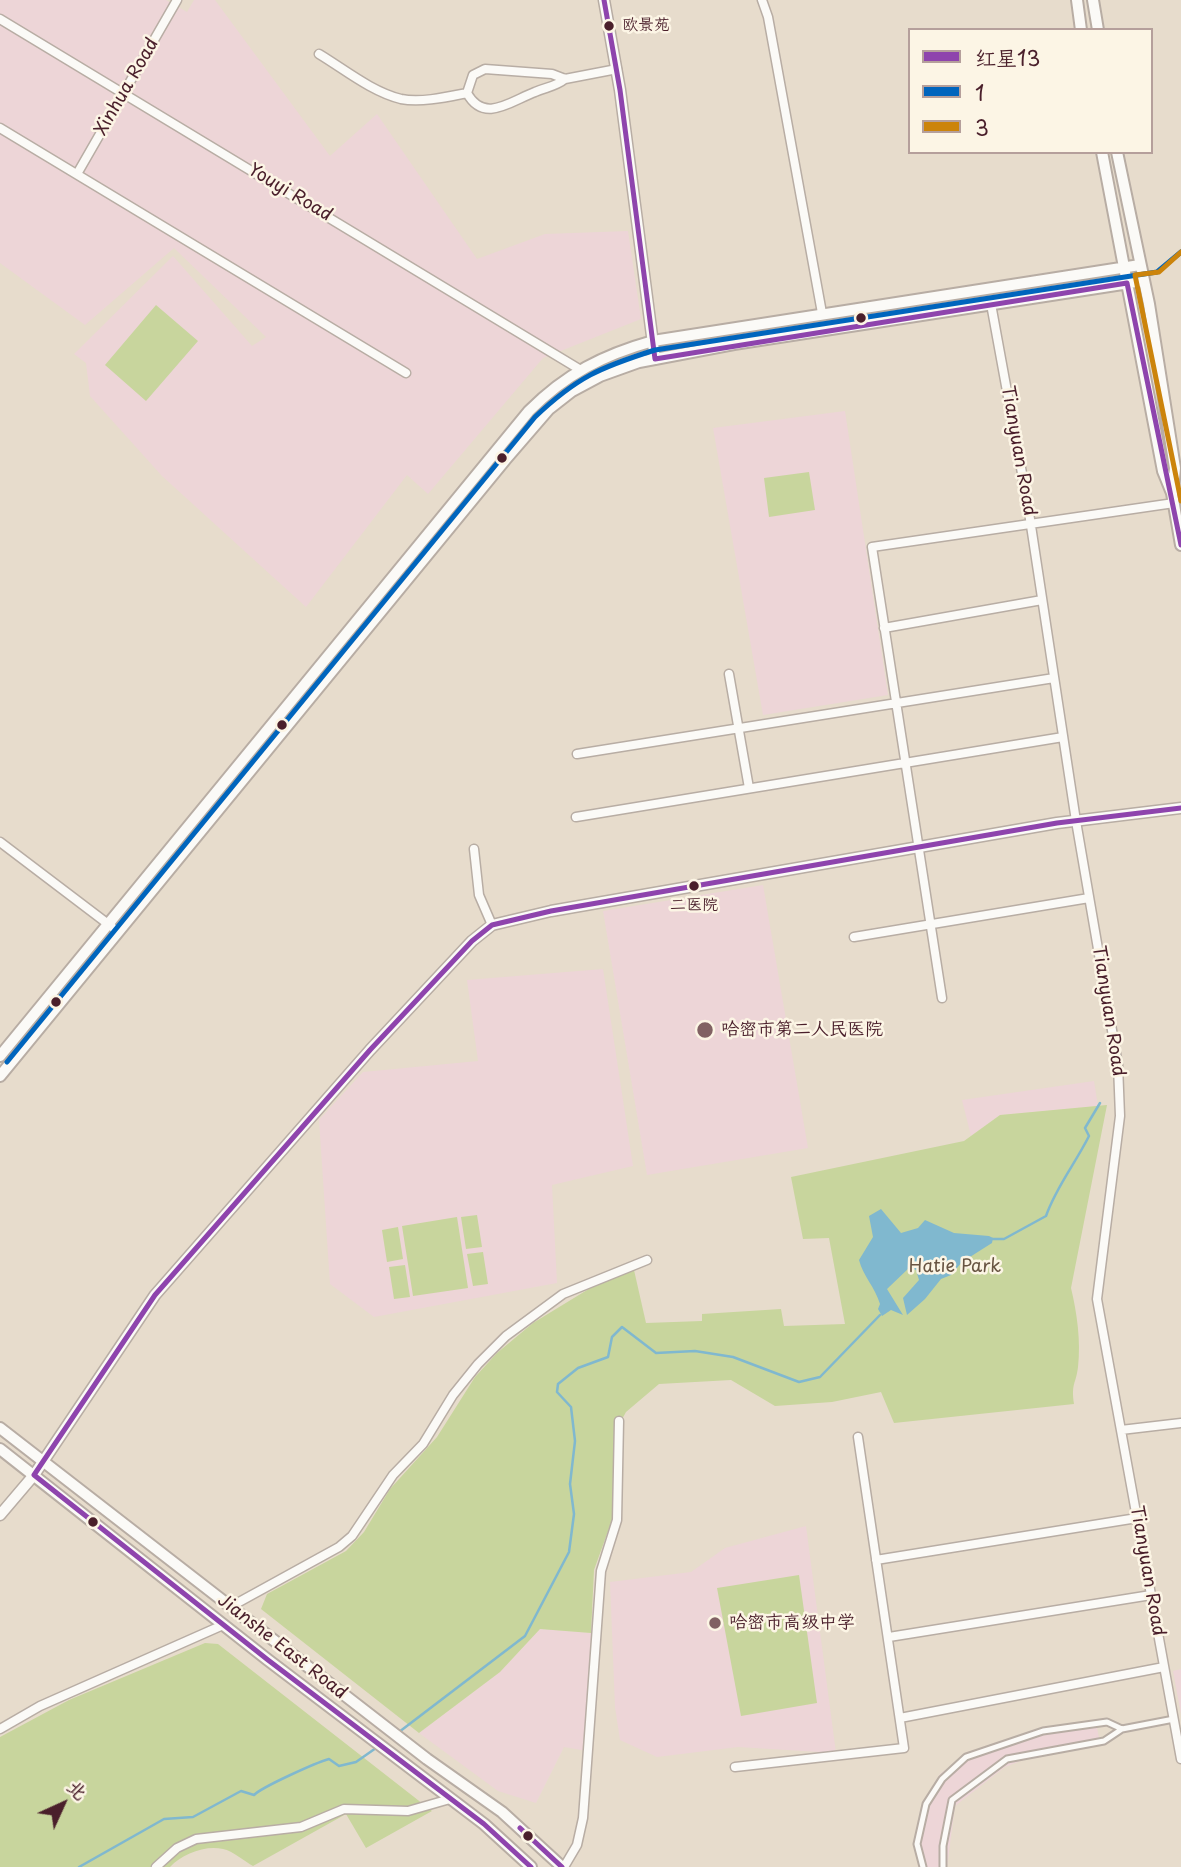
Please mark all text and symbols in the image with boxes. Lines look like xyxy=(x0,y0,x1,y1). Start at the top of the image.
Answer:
place label: 欧景苑 xyxy=(622,16,670,36)
marker: 欧景苑 xyxy=(602,19,616,33)
legend xyxy=(908,28,1153,154)
street label: Xinhua Road xyxy=(90,35,164,139)
text: 红星13 xyxy=(975,41,1040,73)
text: 1 xyxy=(975,76,984,108)
text: 3 xyxy=(975,111,989,143)
street label: Youyi Road xyxy=(244,160,336,226)
unlabelled marker xyxy=(854,311,868,325)
street label: Tianyuan Road xyxy=(996,384,1040,518)
unlabelled marker xyxy=(495,451,509,465)
unlabelled marker xyxy=(275,718,289,732)
marker: 二医院 xyxy=(687,879,701,893)
place label: 二医院 xyxy=(670,896,718,916)
street label: Tianyuan Road xyxy=(1087,944,1129,1078)
unlabelled marker xyxy=(49,995,63,1009)
place label: 哈密市第二人民医院 xyxy=(721,1019,883,1041)
marker: 哈密市第二人民医院 xyxy=(695,1020,715,1040)
park label: Hatie Park xyxy=(909,1256,1001,1278)
street label: Tianyuan Road xyxy=(1125,1504,1169,1638)
unlabelled marker xyxy=(86,1515,100,1529)
street label: Jianshe East Road xyxy=(213,1590,351,1704)
place label: 哈密市高级中学 xyxy=(729,1612,855,1634)
marker: 哈密市高级中学 xyxy=(707,1615,723,1631)
north arrow xyxy=(28,1769,98,1839)
text: 北 xyxy=(61,1773,94,1806)
unlabelled marker xyxy=(521,1829,535,1843)

